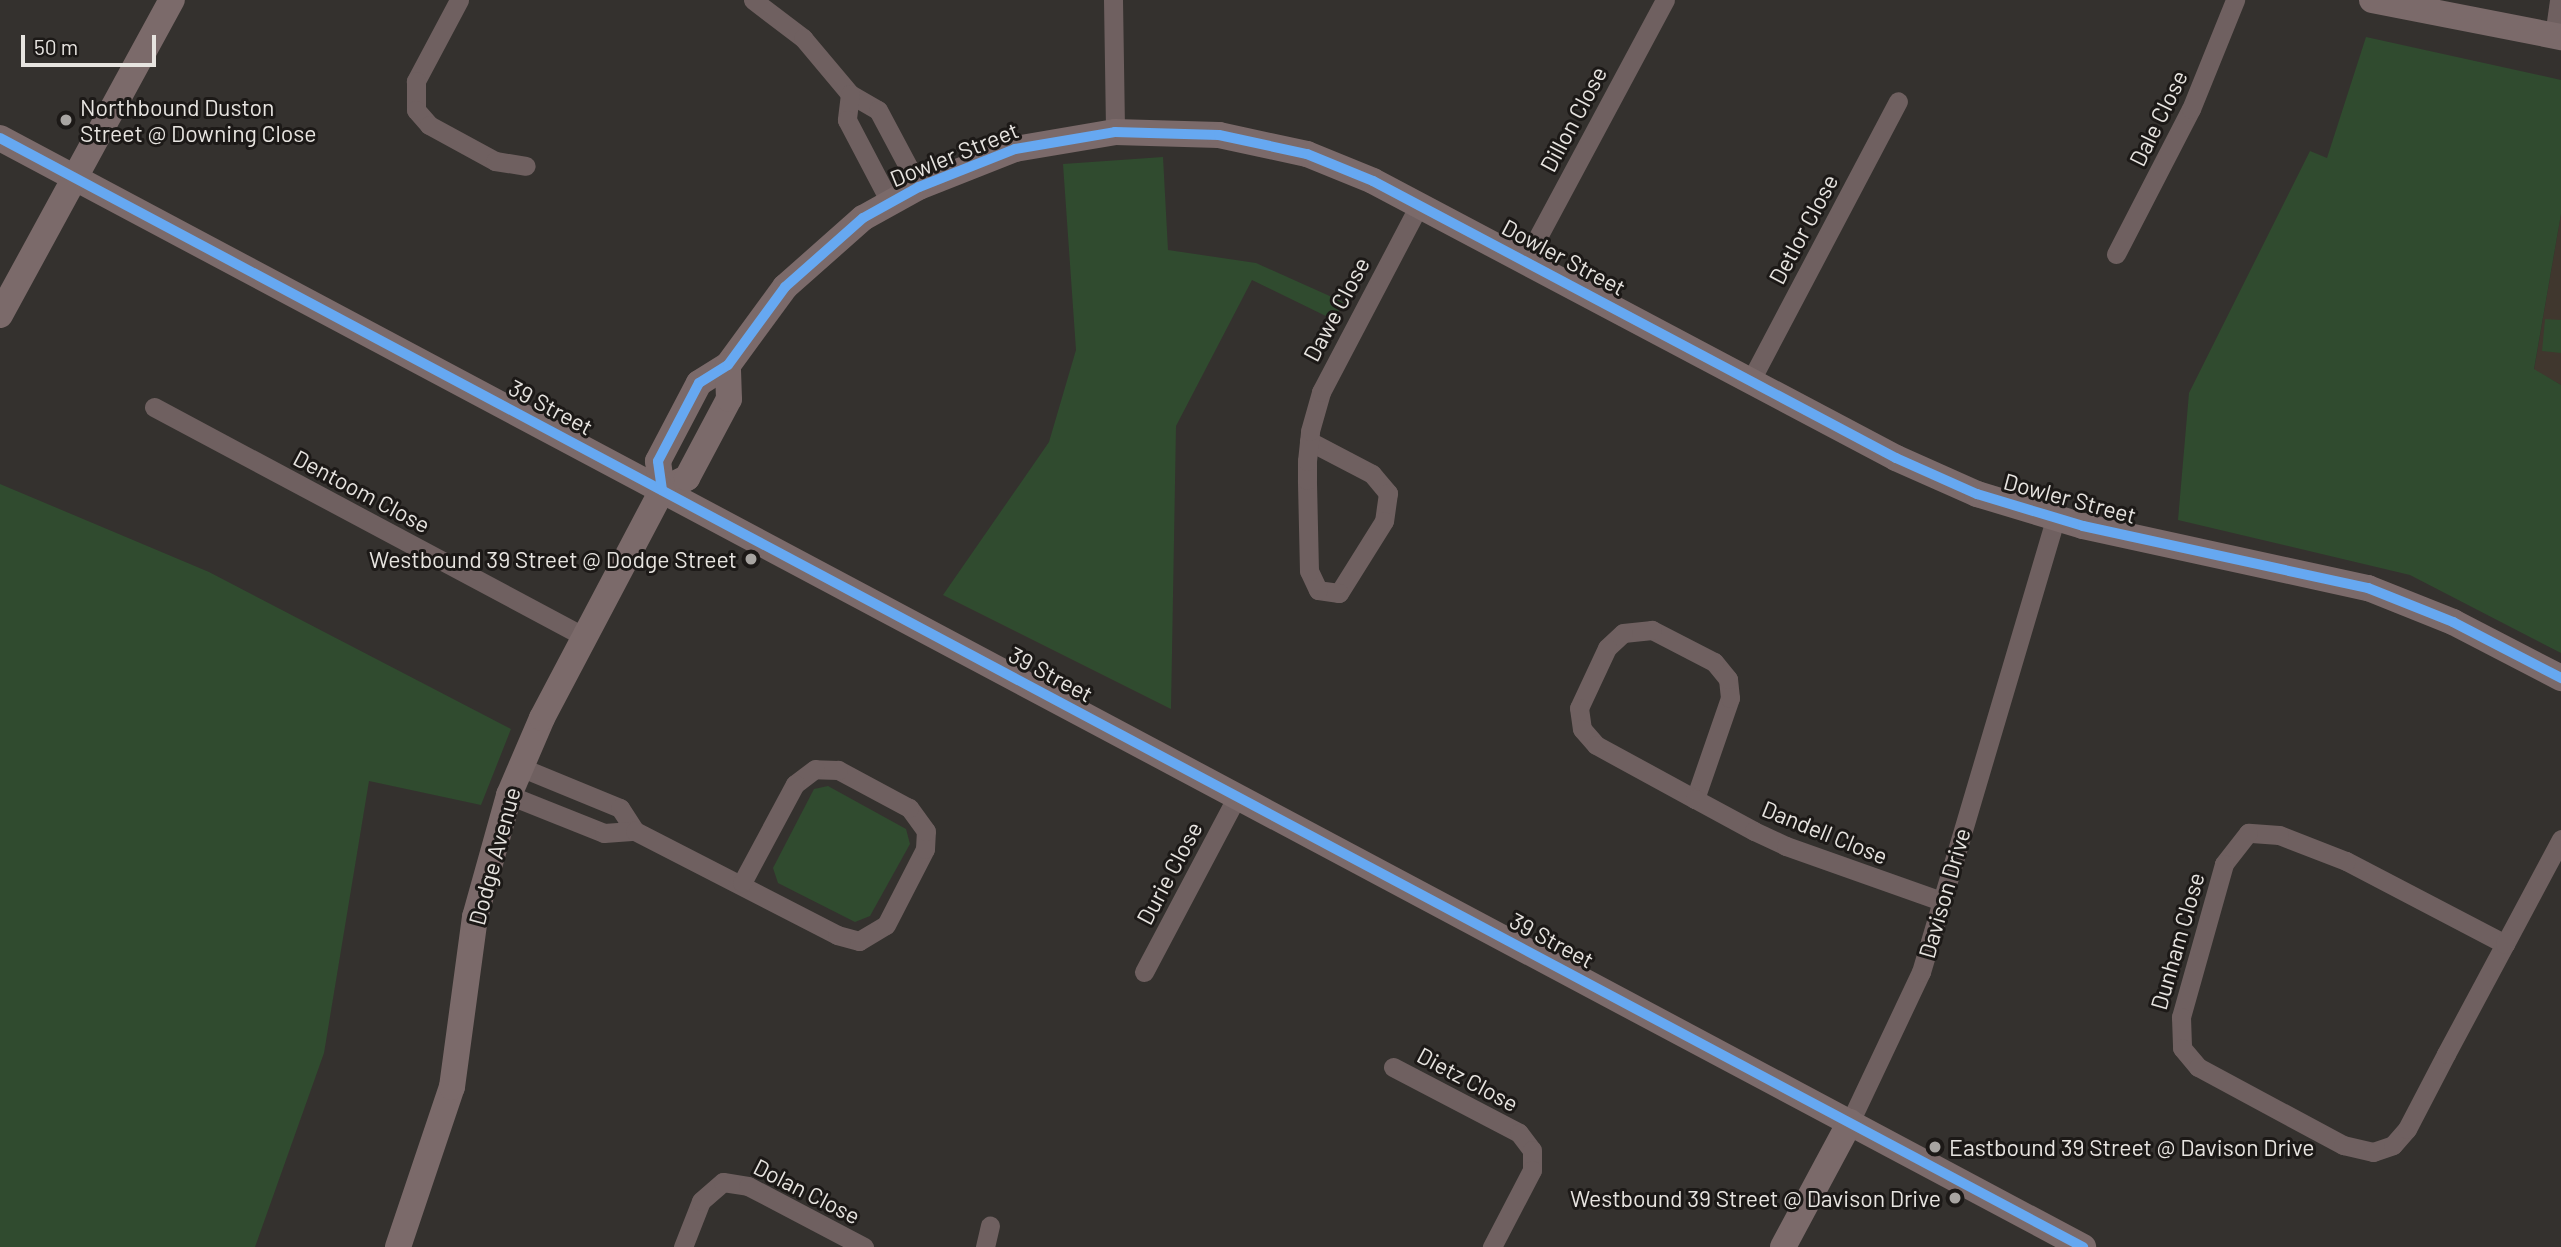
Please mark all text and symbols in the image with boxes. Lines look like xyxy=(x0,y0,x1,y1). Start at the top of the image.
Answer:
scale bar xyxy=(24,21,159,65)
text: 50 m xyxy=(34,34,78,59)
street label: Dillon Close xyxy=(1534,62,1612,176)
street label: Dale Close xyxy=(2123,66,2193,170)
place label: Northbound Duston Street @ Downing Close xyxy=(80,93,317,147)
marker: Northbound Duston Street @ Downing Close xyxy=(58,112,74,128)
street label: Dowler Street xyxy=(886,116,1022,192)
street label: Detlor Close xyxy=(1763,169,1843,289)
street label: Dowler Street xyxy=(1497,213,1631,301)
street label: Dawe Close xyxy=(1297,252,1375,366)
street label: 39 Street xyxy=(504,373,598,441)
street label: Dentoom Close xyxy=(289,443,435,539)
street label: Dowler Street xyxy=(2001,467,2139,529)
place label: Westbound 39 Street @ Dodge Street xyxy=(369,545,737,573)
marker: Westbound 39 Street @ Dodge Street xyxy=(743,551,759,567)
street label: 39 Street xyxy=(1004,640,1098,708)
street label: Dodge Avenue xyxy=(462,784,526,928)
street label: Dandell Close xyxy=(1758,794,1892,870)
street label: Durie Close xyxy=(1130,817,1208,929)
street label: Davison Drive xyxy=(1912,825,1976,961)
street label: Dunham Close xyxy=(2144,869,2210,1013)
street label: 39 Street xyxy=(1505,906,1599,974)
street label: Dietz Close xyxy=(1413,1041,1523,1117)
place label: Eastbound 39 Street @ Davison Drive xyxy=(1949,1133,2314,1161)
marker: Eastbound 39 Street @ Davison Drive xyxy=(1927,1139,1943,1155)
street label: Dolan Close xyxy=(749,1152,865,1230)
place label: Westbound 39 Street @ Davison Drive xyxy=(1570,1184,1941,1212)
marker: Westbound 39 Street @ Davison Drive xyxy=(1947,1190,1963,1206)

